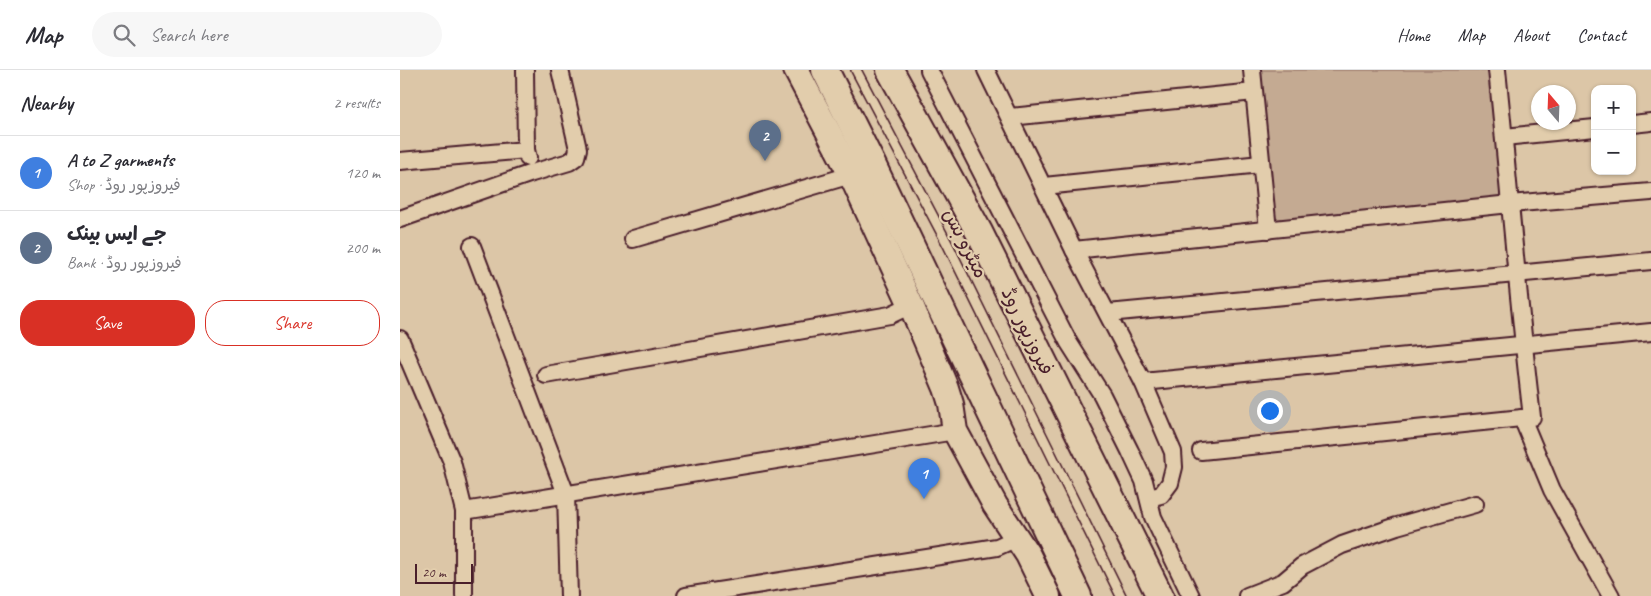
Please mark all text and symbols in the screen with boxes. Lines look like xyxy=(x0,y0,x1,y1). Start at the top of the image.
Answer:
search box xyxy=(92,12,442,57)
text: Map xyxy=(25,20,62,50)
icon: search xyxy=(110,21,138,49)
text: Search here xyxy=(150,23,228,47)
text: Home xyxy=(1397,24,1430,46)
text: Map xyxy=(1458,24,1485,46)
text: About xyxy=(1513,24,1549,46)
text: Contact xyxy=(1577,24,1626,46)
north arrow xyxy=(1531,85,1576,130)
map controls xyxy=(1591,85,1636,175)
button: + xyxy=(1591,85,1636,130)
text: Nearby xyxy=(20,90,73,116)
text: 2 results xyxy=(333,93,380,113)
pin: 2 xyxy=(749,120,781,161)
button: − xyxy=(1591,130,1636,175)
text: A to Z garments xyxy=(67,148,174,172)
text: 1 xyxy=(32,163,40,183)
text: 120 m xyxy=(346,163,380,183)
text: Shop · فیروزپور روڈ xyxy=(67,175,181,195)
street label: میٹرو بس xyxy=(937,204,994,282)
text: جے ایس بینک xyxy=(67,222,167,246)
text: 2 xyxy=(32,238,40,258)
text: 200 m xyxy=(346,238,380,258)
text: Bank · فیروزپور روڈ xyxy=(67,253,182,273)
street label: فیروزپور روڈ xyxy=(995,283,1060,380)
button: Save xyxy=(20,300,195,346)
button: Share xyxy=(205,300,380,346)
your location xyxy=(1257,398,1283,424)
pin: 1 xyxy=(908,458,940,499)
scale bar xyxy=(415,561,472,584)
text: 20 m xyxy=(422,564,446,581)

